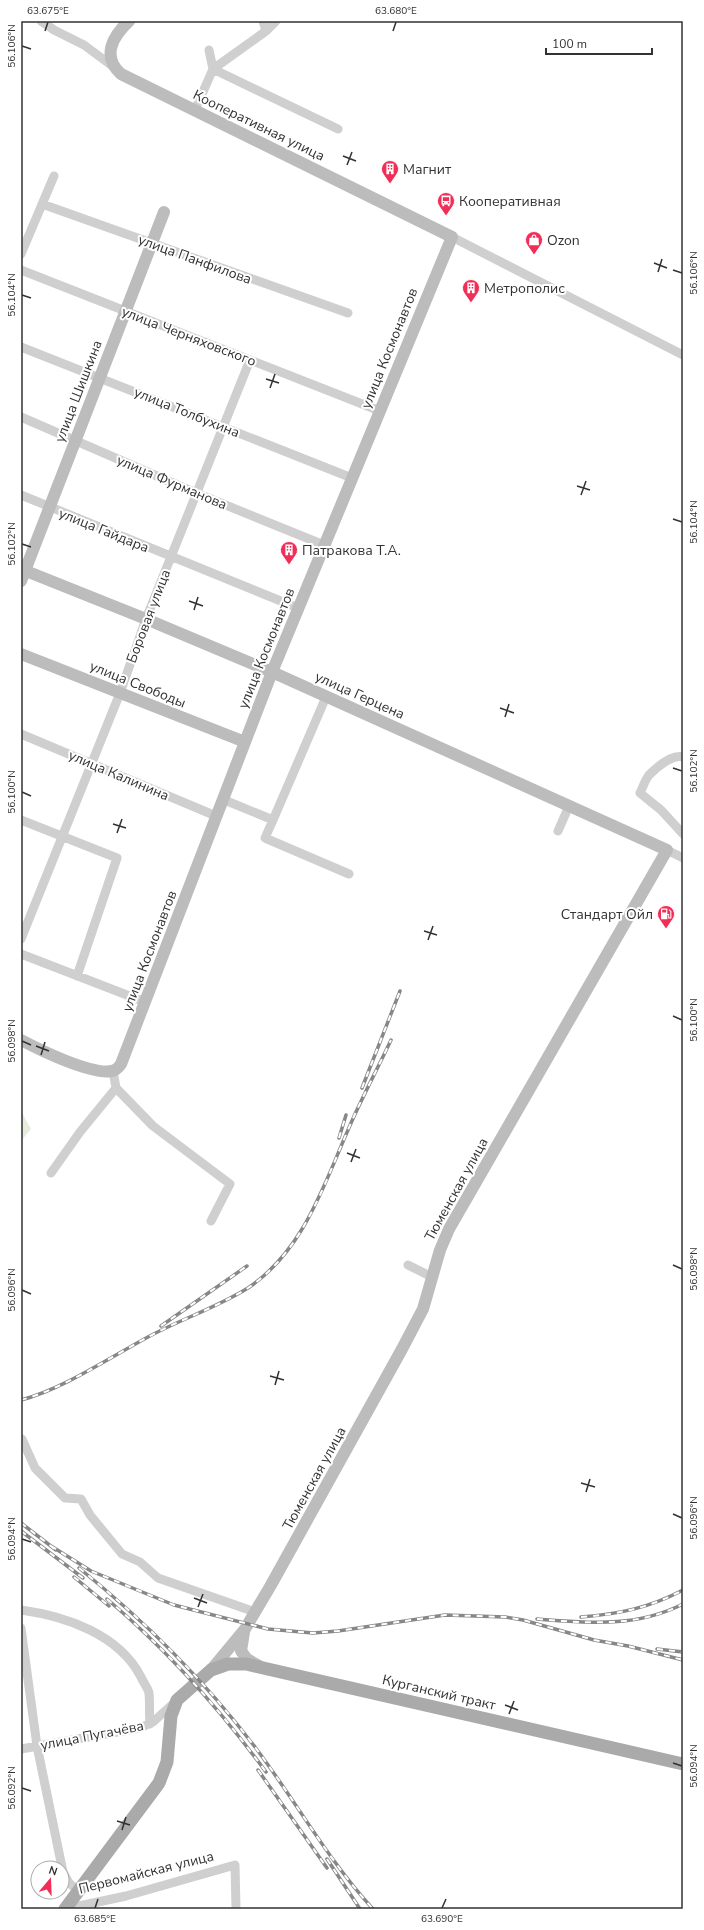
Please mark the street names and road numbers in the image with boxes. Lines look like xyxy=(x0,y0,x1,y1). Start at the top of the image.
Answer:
street label: Кооперативная улица xyxy=(190,85,328,166)
street label: улица Панфилова xyxy=(135,230,254,289)
street label: улица Космонавтов xyxy=(357,285,422,411)
street label: улица Черняховского xyxy=(119,302,259,371)
street label: улица Шишкина xyxy=(50,337,107,445)
street label: улица Толбухина xyxy=(131,383,242,442)
street label: улица Фурманова xyxy=(114,451,230,514)
street label: улица Гайдара xyxy=(56,504,152,557)
street label: Боровая улица xyxy=(122,567,175,666)
street label: улица Космонавтов xyxy=(234,585,299,711)
street label: улица Свободы xyxy=(87,657,189,712)
street label: улица Герцена xyxy=(312,667,408,724)
street label: улица Калинина xyxy=(66,746,172,805)
street label: улица Космонавтов xyxy=(118,887,181,1015)
street label: Тюменская улица xyxy=(420,1134,493,1244)
street label: Тюменская улица xyxy=(278,1423,351,1533)
street label: Курганский тракт xyxy=(380,1670,498,1715)
street label: улица Пугачёва xyxy=(39,1716,145,1755)
street label: Первомайская улица xyxy=(77,1846,216,1898)

